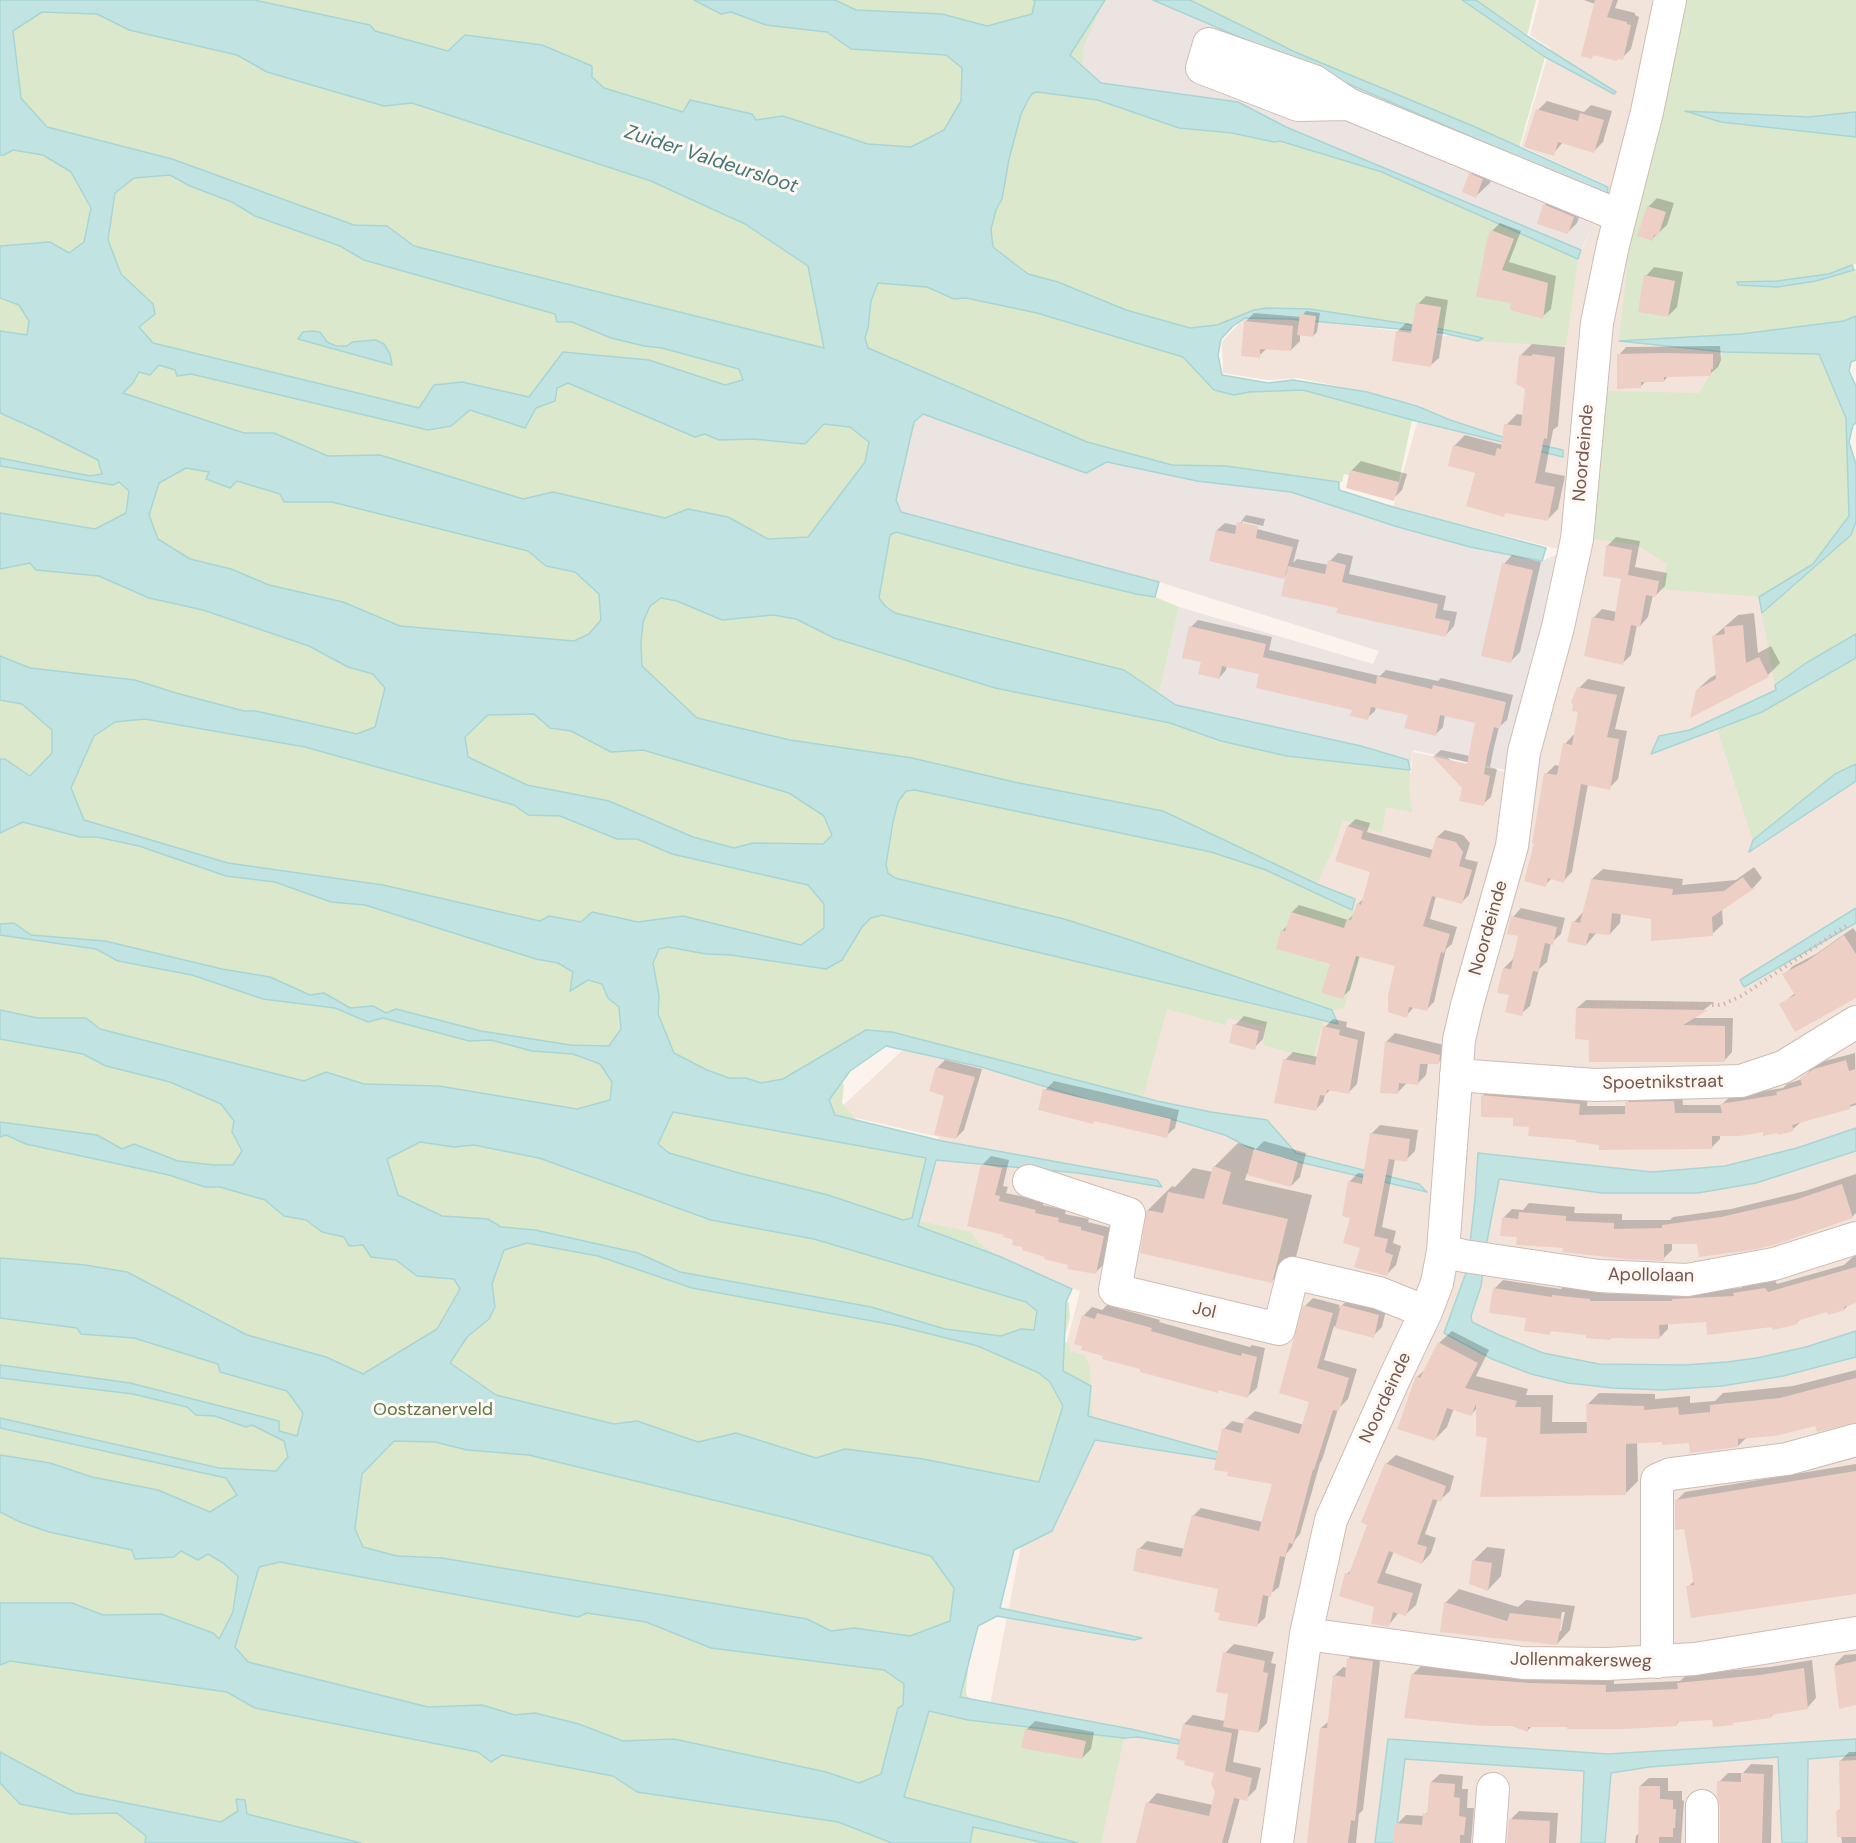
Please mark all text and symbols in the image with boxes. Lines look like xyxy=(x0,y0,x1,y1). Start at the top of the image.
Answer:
water label: Zuider Valdeursloot xyxy=(621,121,801,199)
street label: Noordeinde xyxy=(1569,403,1599,503)
street label: Noordeinde xyxy=(1465,878,1513,978)
street label: Spoetnikstraat xyxy=(1602,1071,1724,1095)
street label: Apollolaan xyxy=(1608,1264,1694,1288)
street label: Jol xyxy=(1190,1298,1218,1324)
street label: Noordeinde xyxy=(1356,1349,1416,1447)
park label: Oostzanerveld xyxy=(373,1399,493,1421)
street label: Jollenmakersweg xyxy=(1510,1649,1652,1673)

